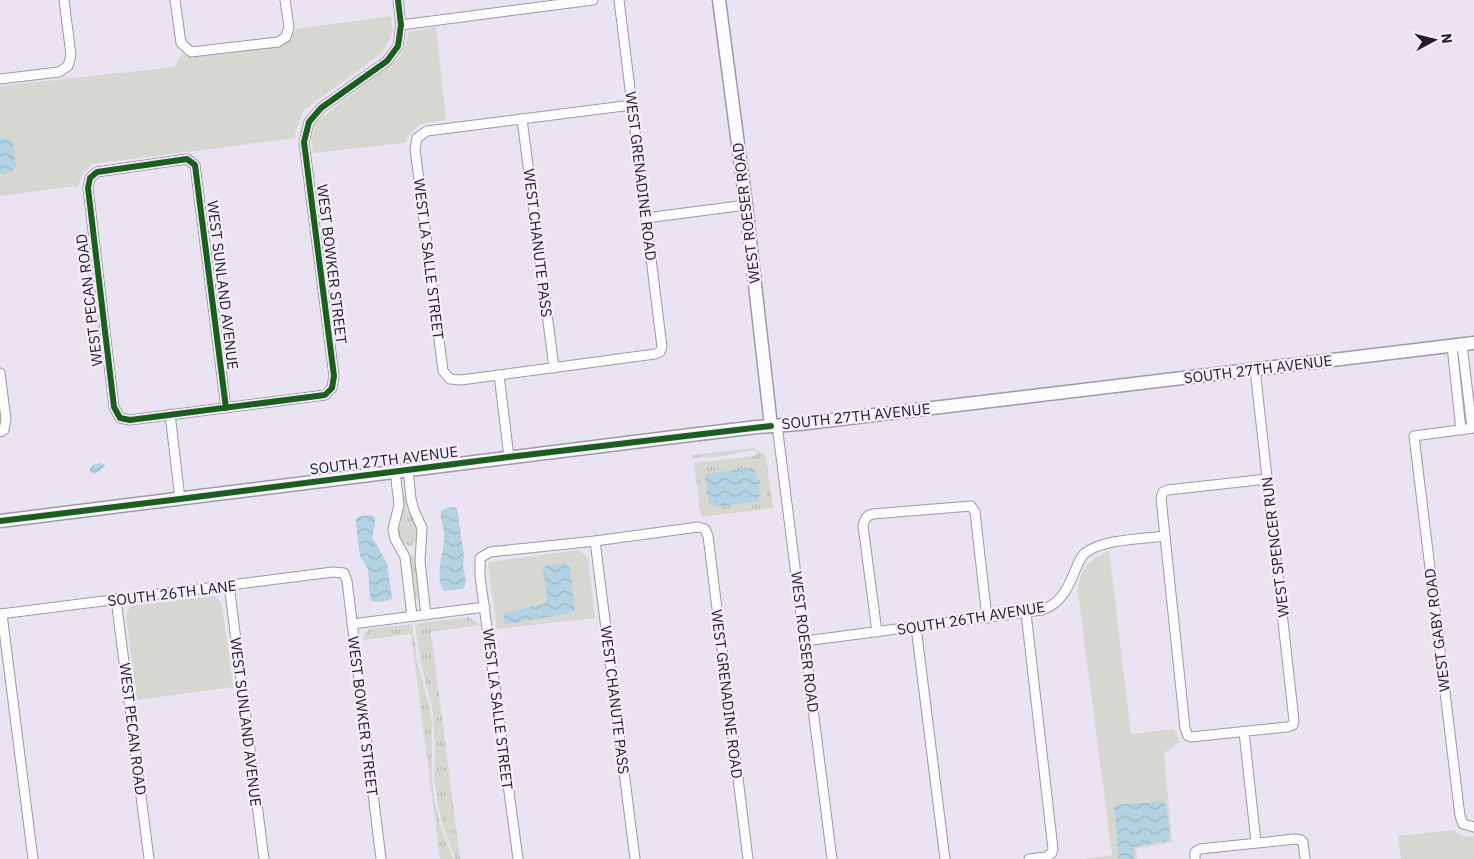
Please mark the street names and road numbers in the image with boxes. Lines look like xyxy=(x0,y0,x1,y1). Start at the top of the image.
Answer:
street label: WEST GRENADINE ROAD xyxy=(621,90,661,262)
street label: WEST ROESER ROAD xyxy=(728,142,764,284)
street label: WEST CHANUTE PASS xyxy=(519,168,557,318)
street label: WEST LA SALLE STREET xyxy=(410,177,448,341)
street label: WEST BOWKER STREET xyxy=(313,183,351,345)
street label: WEST SUNLAND AVENUE xyxy=(203,199,243,371)
street label: WEST PECAN ROAD xyxy=(71,233,107,367)
street label: SOUTH 27TH AVENUE xyxy=(1183,350,1333,388)
street label: SOUTH 27TH AVENUE xyxy=(781,399,931,433)
street label: SOUTH 27TH AVENUE xyxy=(309,441,459,479)
street label: WEST SPENCER RUN xyxy=(1257,476,1293,618)
street label: WEST GABY ROAD xyxy=(1420,567,1454,693)
street label: WEST ROESER ROAD xyxy=(787,571,823,713)
street label: SOUTH 26TH LANE xyxy=(106,576,238,610)
street label: SOUTH 26TH AVENUE xyxy=(896,597,1046,639)
street label: WEST GRENADINE ROAD xyxy=(707,608,747,780)
street label: WEST CHANUTE PASS xyxy=(596,625,634,775)
street label: WEST LA SALLE STREET xyxy=(479,627,517,791)
street label: WEST BOWKER STREET xyxy=(344,635,382,797)
street label: WEST SUNLAND AVENUE xyxy=(226,636,266,808)
street label: WEST PECAN ROAD xyxy=(115,662,151,796)

